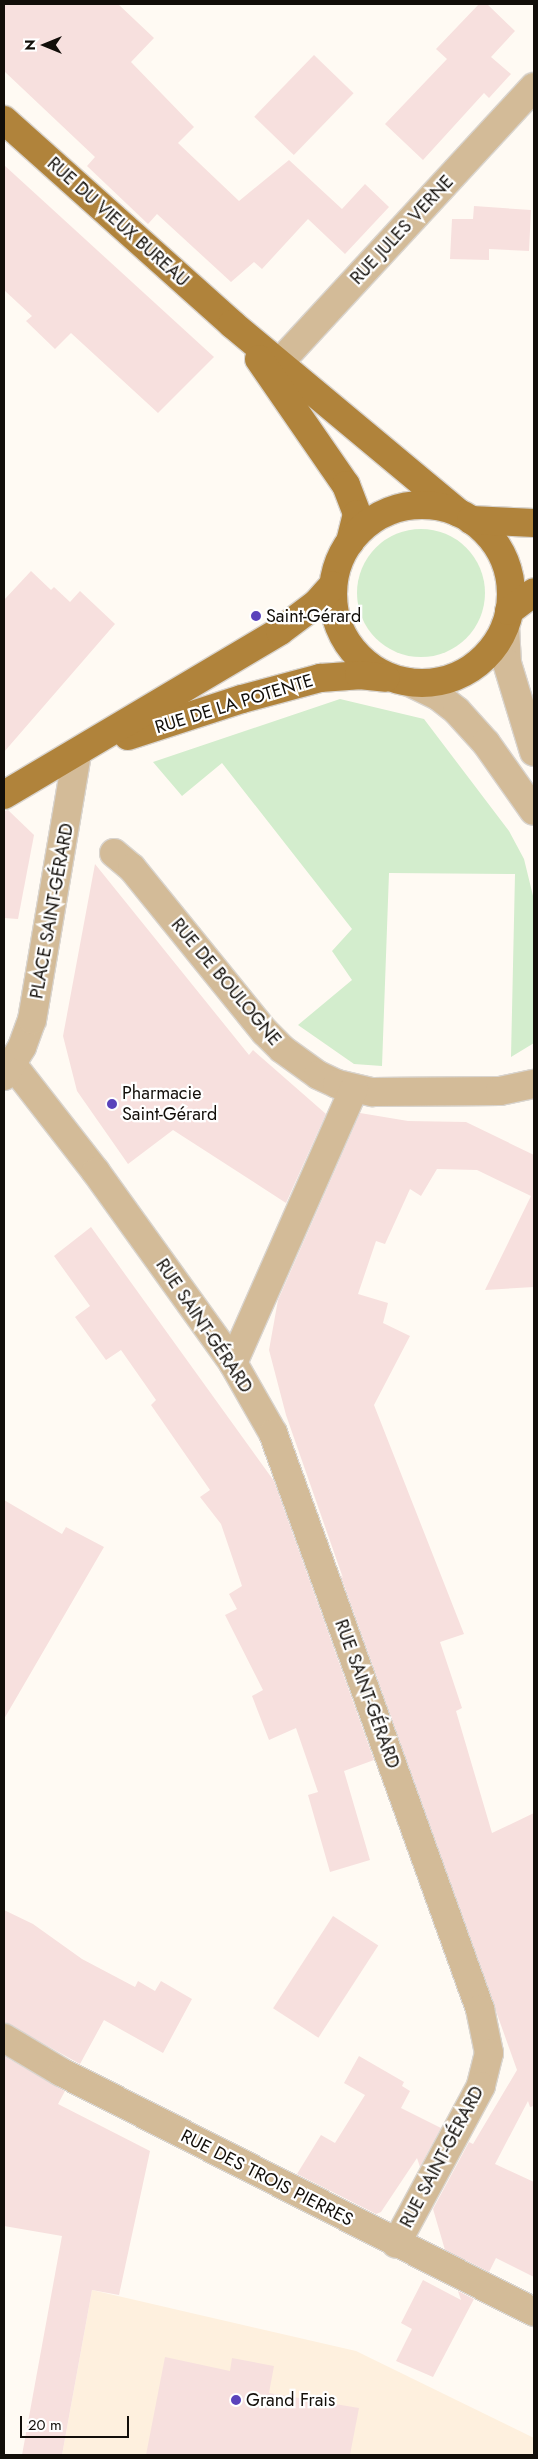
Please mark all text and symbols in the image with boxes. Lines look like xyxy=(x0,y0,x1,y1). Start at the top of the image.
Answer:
north arrow xyxy=(20,20,70,70)
text: N xyxy=(20,39,40,51)
street label: RUE DU VIEUX BUREAU xyxy=(43,153,193,291)
street label: RUE JULES VERNE xyxy=(346,171,458,289)
place label: Saint-Gérard xyxy=(266,605,361,627)
marker: Saint-Gérard xyxy=(250,610,262,622)
street label: RUE DE LA POTENTE xyxy=(152,670,316,738)
street label: PLACE SAINT-GÉRARD xyxy=(26,822,78,1000)
street label: RUE DE BOULOGNE xyxy=(167,914,285,1050)
place label: Pharmacie Saint-Gérard xyxy=(122,1083,217,1126)
marker: Pharmacie Saint-Gérard xyxy=(106,1098,118,1110)
street label: RUE SAINT-GÉRARD xyxy=(151,1255,257,1397)
street label: RUE SAINT-GÉRARD xyxy=(330,1617,404,1771)
street label: RUE SAINT-GÉRARD xyxy=(396,2083,488,2231)
street label: RUE DES TROIS PIERRES xyxy=(177,2125,357,2231)
place label: Grand Frais xyxy=(246,2389,335,2411)
marker: Grand Frais xyxy=(230,2394,242,2406)
scale bar xyxy=(22,2406,131,2438)
text: 20 m xyxy=(28,2414,62,2436)

